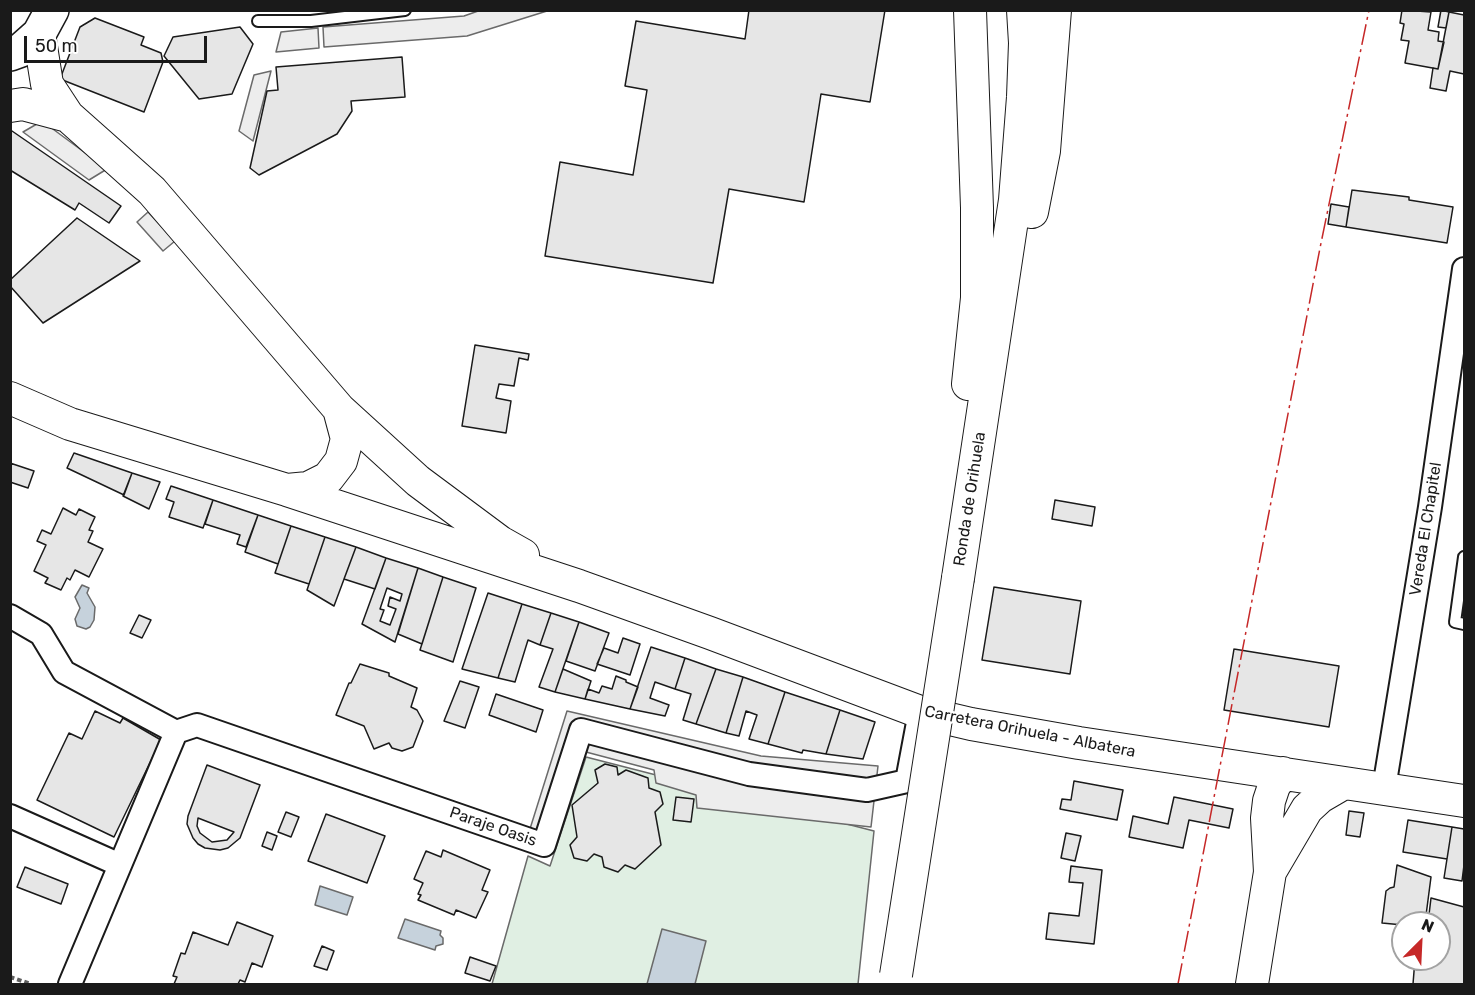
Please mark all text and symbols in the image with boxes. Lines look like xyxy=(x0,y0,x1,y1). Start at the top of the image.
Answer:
scale bar xyxy=(27,24,210,62)
text: 50 m xyxy=(35,35,78,57)
street label: Ronda de Orihuela xyxy=(950,430,990,568)
street label: Vereda El Chapitel xyxy=(1406,461,1446,597)
street label: Carretera Orihuela - Albatera xyxy=(923,702,1137,762)
street label: Paraje Oasis xyxy=(447,803,539,851)
north arrow xyxy=(1391,911,1451,971)
text: N xyxy=(1419,915,1437,937)

